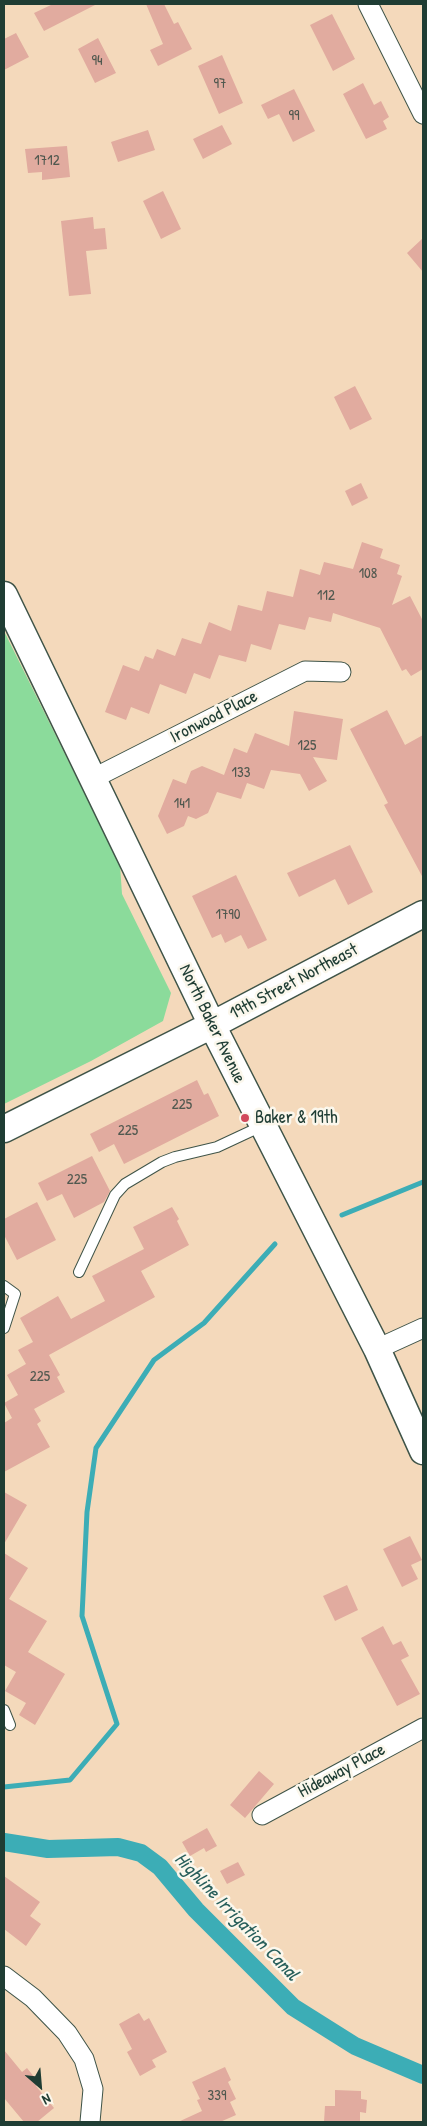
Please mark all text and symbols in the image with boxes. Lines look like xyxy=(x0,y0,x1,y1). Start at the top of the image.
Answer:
house number: 94 xyxy=(91,52,103,70)
house number: 97 xyxy=(214,75,226,93)
house number: 99 xyxy=(288,107,300,125)
house number: 1712 xyxy=(34,152,60,170)
house number: 108 xyxy=(359,565,377,583)
house number: 112 xyxy=(317,587,335,605)
street label: Ironwood Place xyxy=(167,686,261,748)
house number: 125 xyxy=(298,737,316,755)
house number: 133 xyxy=(232,764,250,782)
house number: 141 xyxy=(174,795,190,813)
house number: 1790 xyxy=(215,906,241,924)
street label: 19th Street Northeast xyxy=(226,939,362,1025)
street label: North Baker Avenue xyxy=(174,961,250,1087)
house number: 225 xyxy=(172,1096,192,1114)
place label: Baker & 19th xyxy=(255,1107,337,1129)
marker: Baker & 19th xyxy=(239,1112,251,1124)
house number: 225 xyxy=(118,1122,138,1140)
house number: 225 xyxy=(67,1171,87,1189)
house number: 225 xyxy=(30,1368,50,1386)
street label: Hideaway Place xyxy=(295,1739,389,1803)
water label: Highline Irrigation Canal xyxy=(169,1848,303,1986)
north arrow xyxy=(15,2061,65,2111)
house number: 339 xyxy=(208,2087,226,2105)
text: N xyxy=(39,2090,55,2110)

